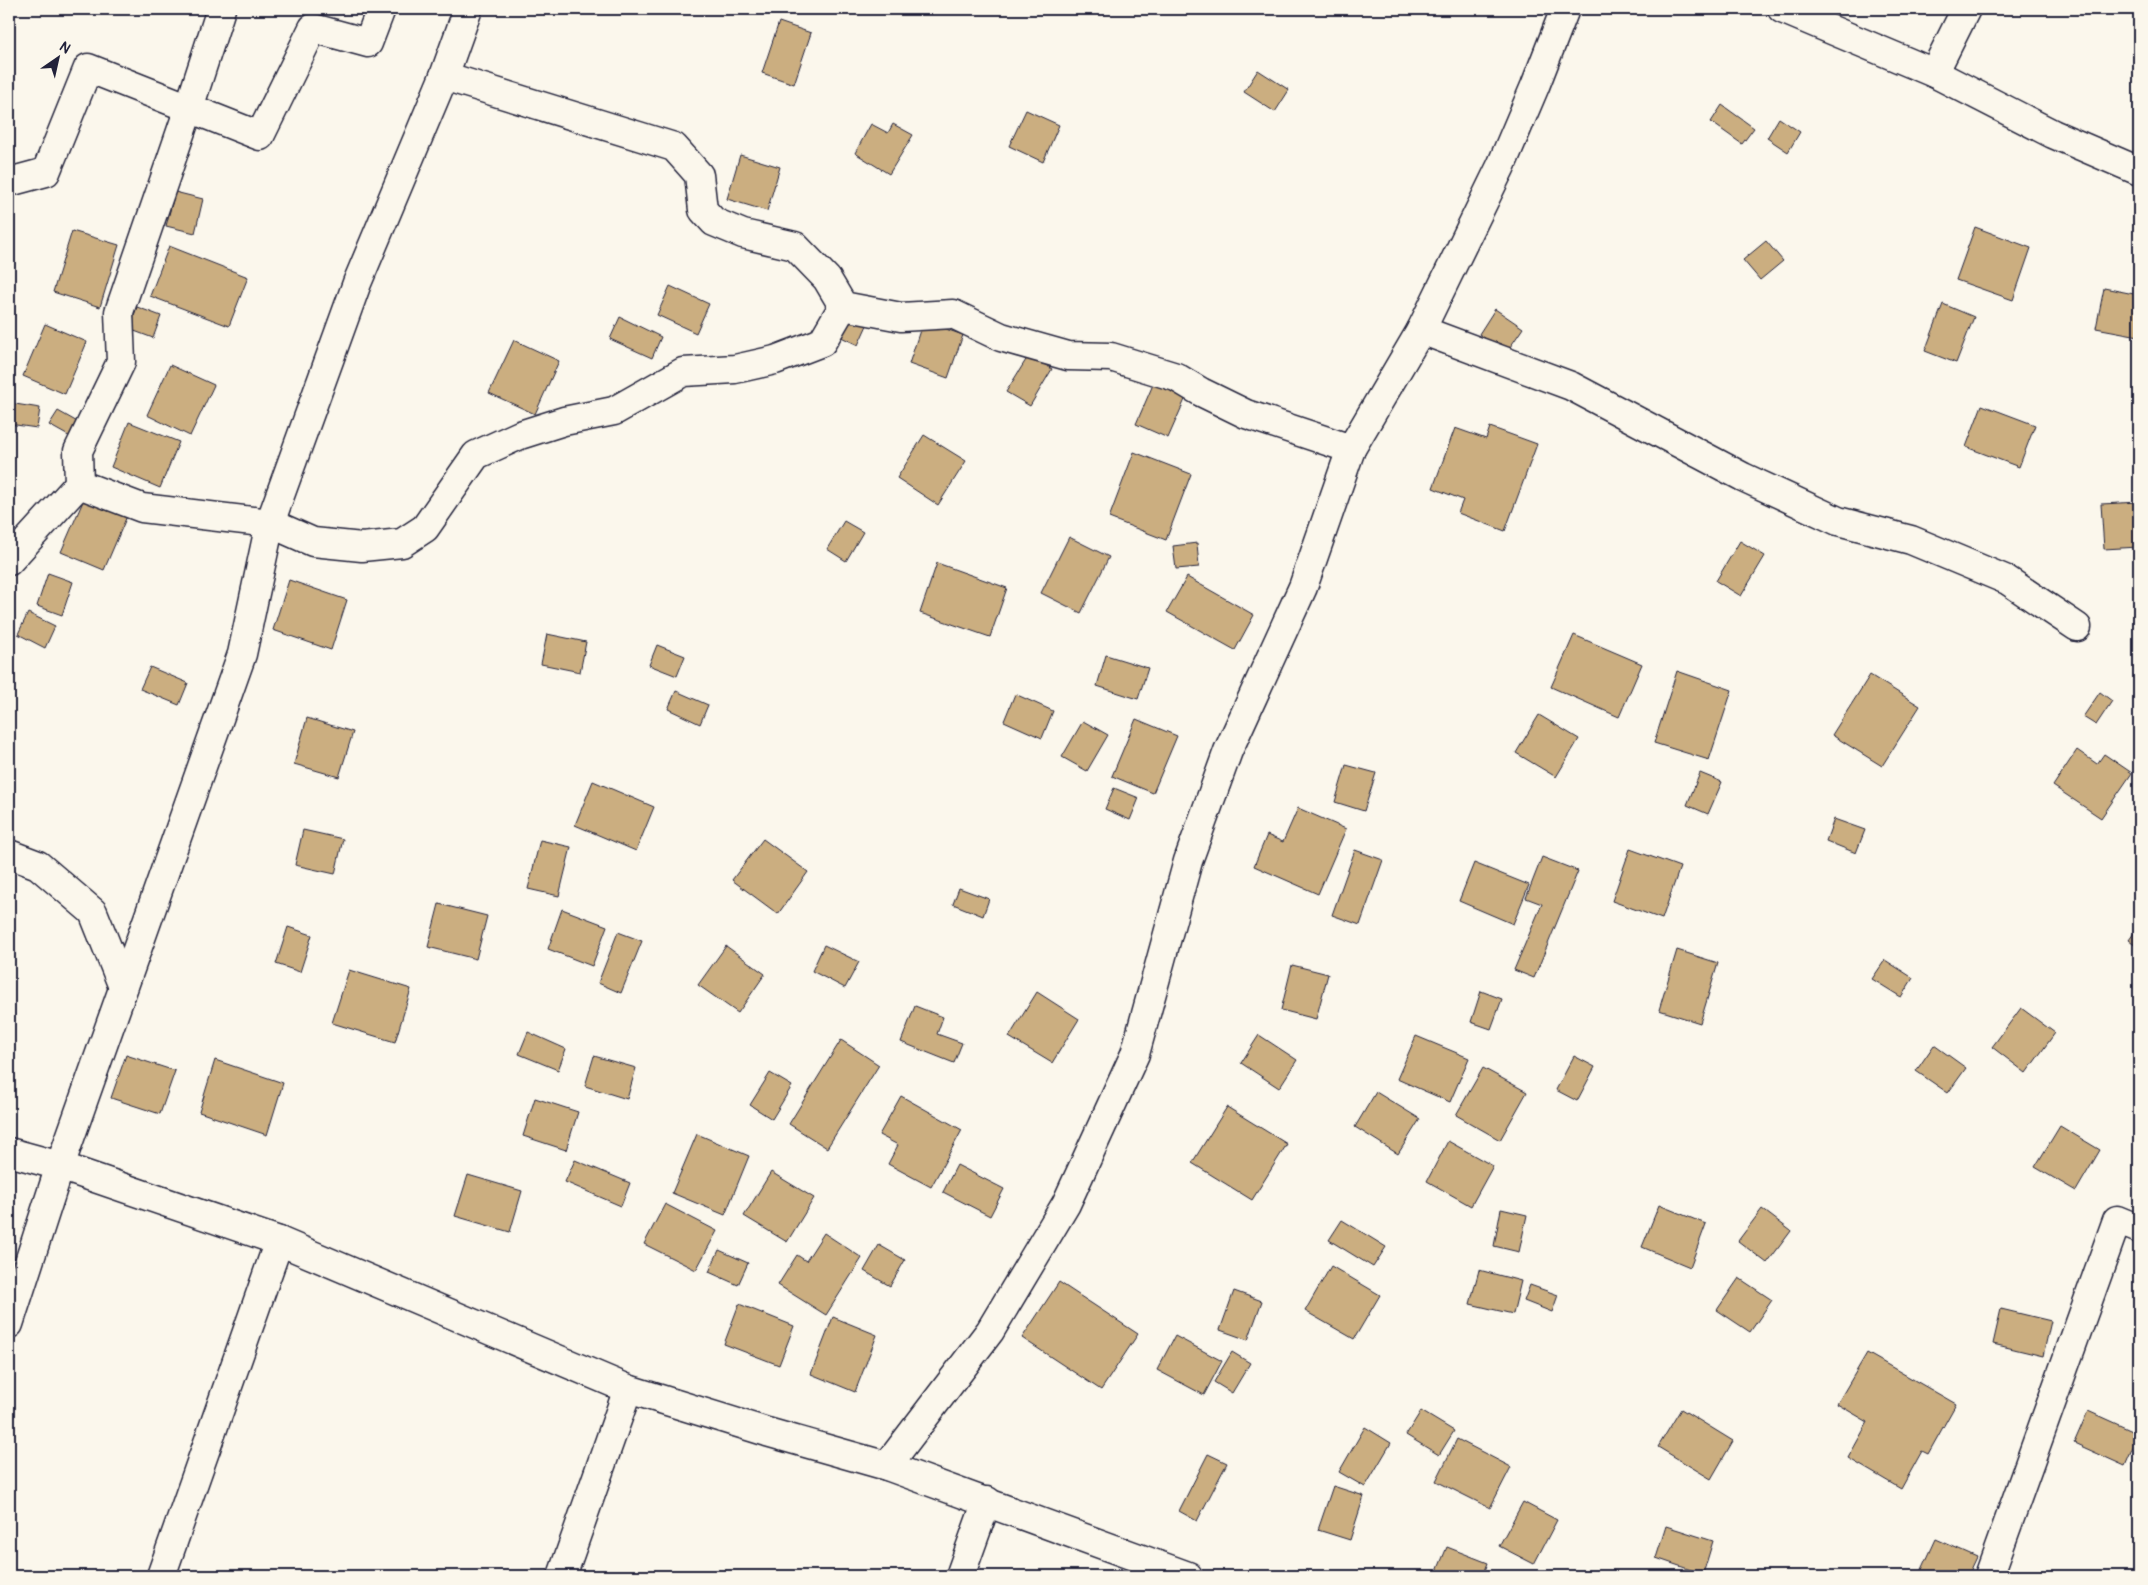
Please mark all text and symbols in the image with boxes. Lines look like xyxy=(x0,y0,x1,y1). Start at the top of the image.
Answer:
north arrow xyxy=(32,32,82,82)
text: N xyxy=(56,38,74,57)

